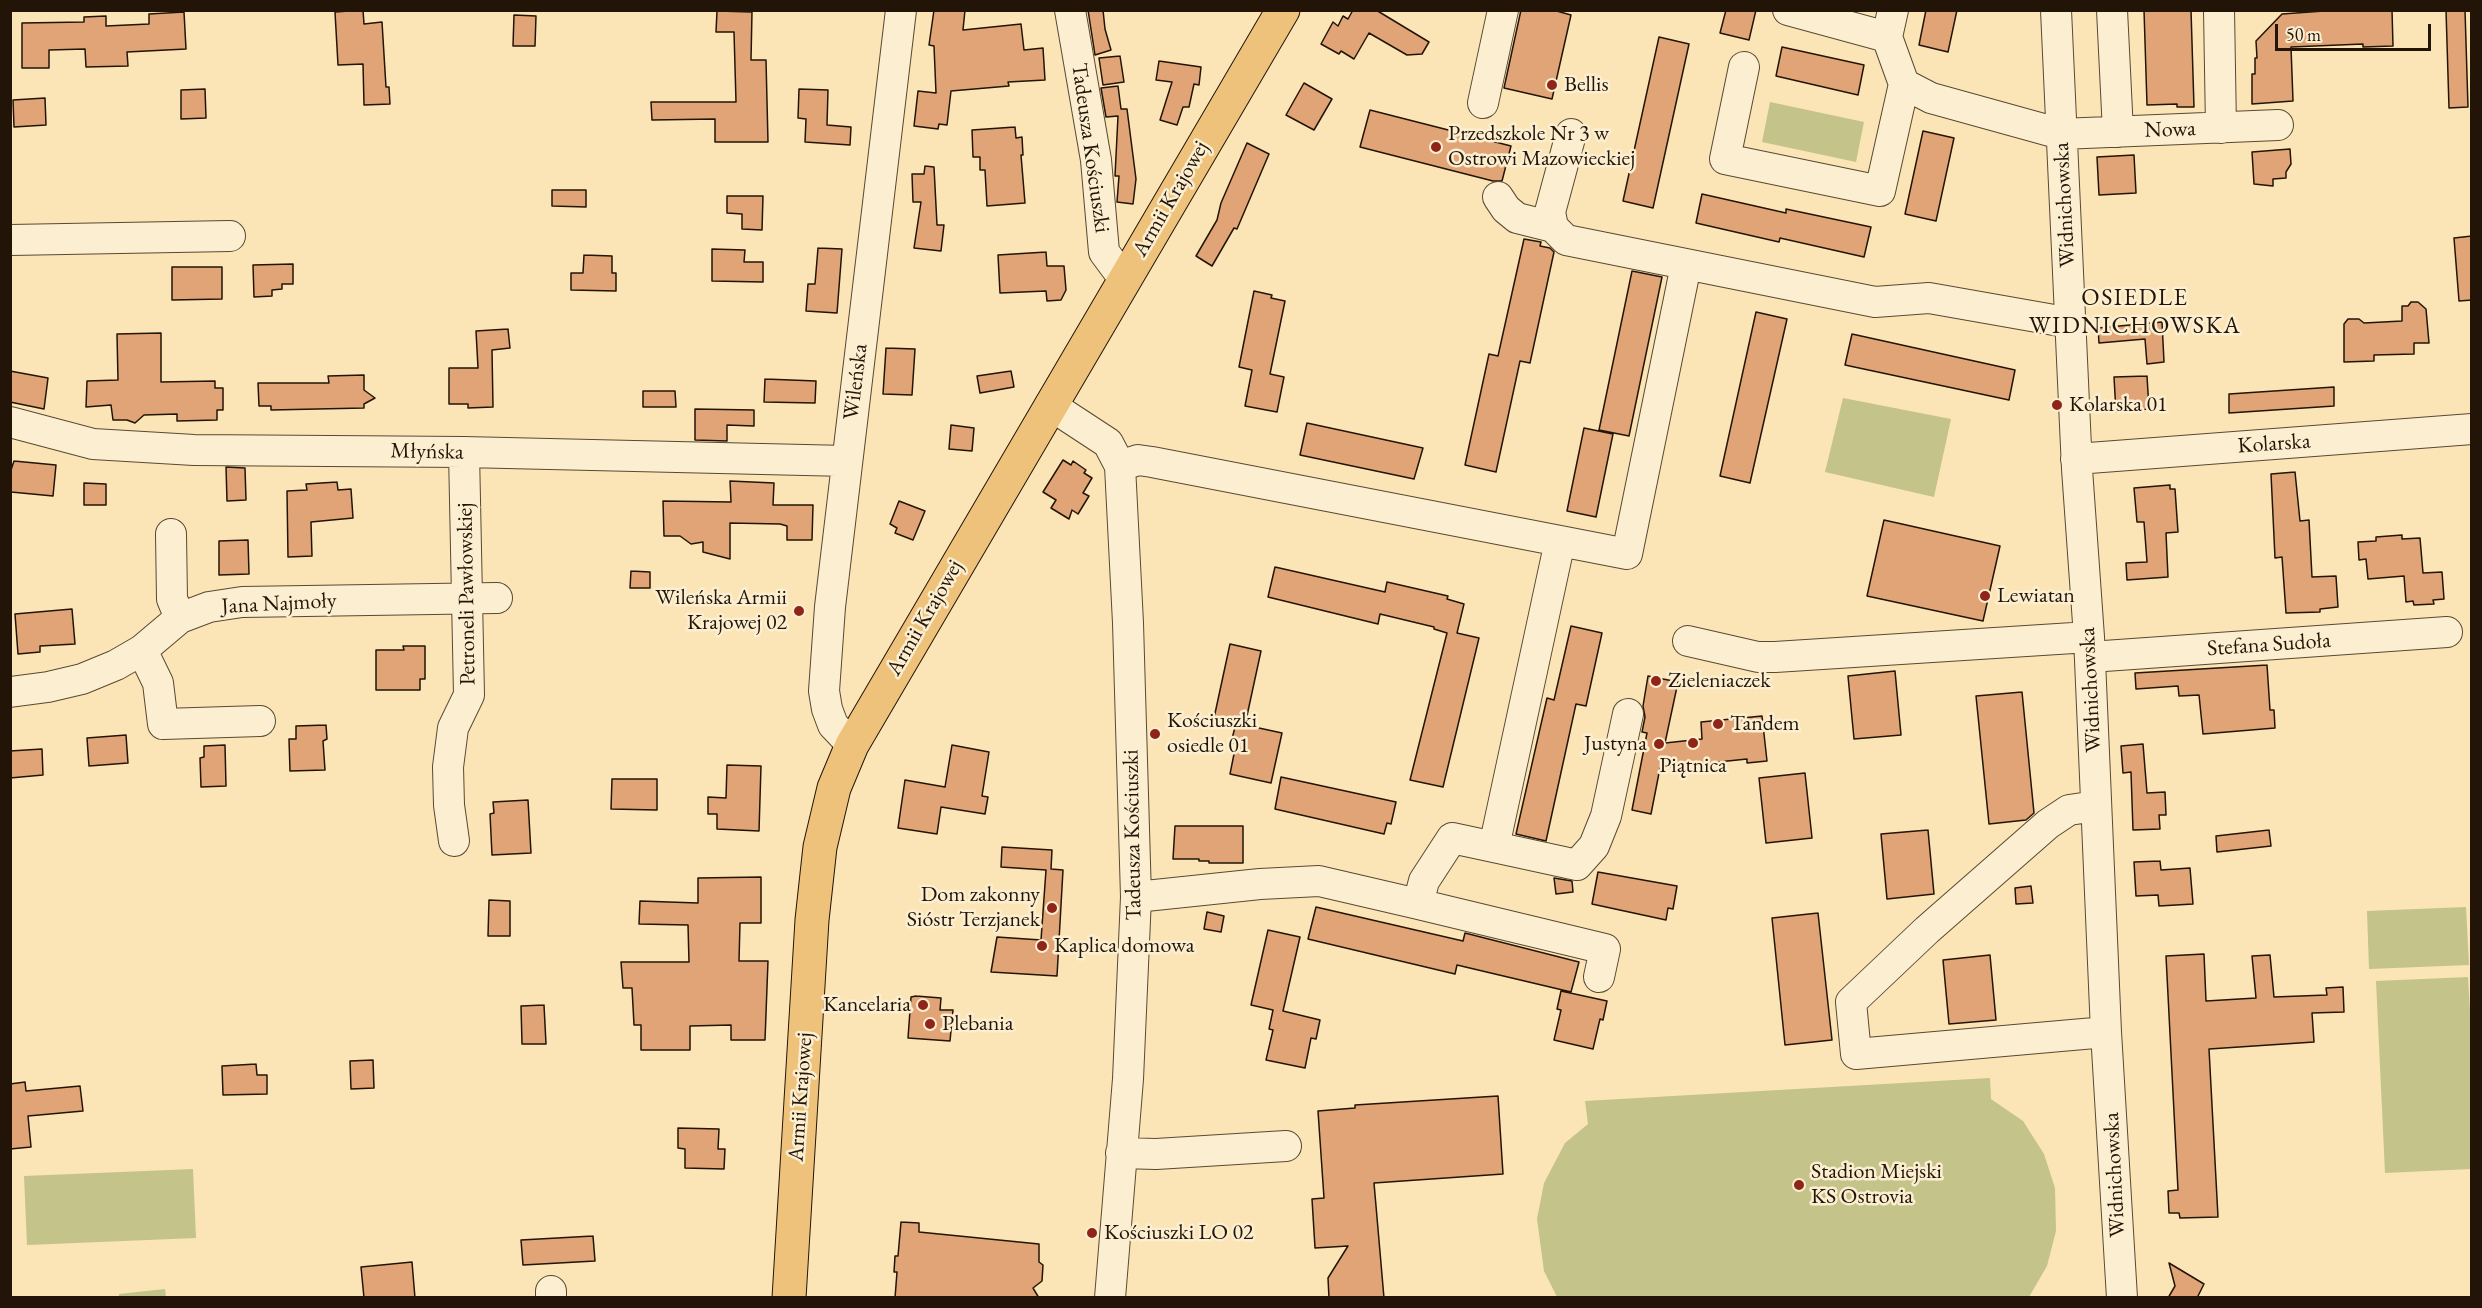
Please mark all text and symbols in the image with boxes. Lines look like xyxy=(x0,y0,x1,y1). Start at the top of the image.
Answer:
scale bar xyxy=(2278,12,2434,50)
text: 50 m xyxy=(2286,23,2321,46)
street label: Tadeusza Kościuszki xyxy=(1065,61,1115,235)
place label: Bellis xyxy=(1564,72,1609,98)
marker: Bellis xyxy=(1545,78,1559,92)
street label: Nowa xyxy=(2144,116,2196,144)
place label: Przedszkole Nr 3 w Ostrowi Mazowieckiej xyxy=(1448,121,1635,172)
street label: Armii Krajowej xyxy=(1127,136,1215,262)
marker: Przedszkole Nr 3 w Ostrowi Mazowieckiej xyxy=(1429,140,1443,154)
street label: Widnichowska xyxy=(2049,142,2081,268)
district label: OSIEDLE WIDNICHOWSKA xyxy=(2029,284,2241,340)
street label: Wileńska xyxy=(838,342,874,422)
place label: Kolarska 01 xyxy=(2069,392,2168,418)
marker: Kolarska 01 xyxy=(2050,398,2064,412)
street label: Kolarska xyxy=(2237,428,2311,460)
street label: Młyńska xyxy=(390,438,464,466)
street label: Petroneli Pawłowskiej xyxy=(452,502,482,686)
street label: Armii Krajowej xyxy=(881,555,969,681)
place label: Lewiatan xyxy=(1997,583,2075,609)
place label: Wileńska Armii Krajowej 02 xyxy=(655,585,787,636)
street label: Jana Najmoły xyxy=(221,588,337,620)
marker: Lewiatan xyxy=(1978,589,1992,603)
marker: Wileńska Armii Krajowej 02 xyxy=(792,604,806,618)
street label: Widnichowska xyxy=(2075,627,2107,753)
street label: Stefana Sudoła xyxy=(2206,628,2332,662)
place label: Zieleniaczek xyxy=(1668,668,1770,694)
marker: Zieleniaczek xyxy=(1649,674,1663,688)
place label: Kościuszki osiedle 01 xyxy=(1167,708,1257,760)
place label: Tandem xyxy=(1730,711,1800,737)
marker: Tandem xyxy=(1711,717,1725,731)
marker: Kościuszki osiedle 01 xyxy=(1148,727,1162,741)
place label: Justyna xyxy=(1584,731,1647,757)
marker: Piątnica xyxy=(1686,736,1700,750)
marker: Justyna xyxy=(1652,737,1666,751)
street label: Tadeusza Kościuszki xyxy=(1118,749,1148,921)
place label: Piątnica xyxy=(1659,753,1727,779)
place label: Dom zakonny Sióstr Terzjanek xyxy=(907,882,1040,933)
marker: Dom zakonny Sióstr Terzjanek xyxy=(1045,901,1059,915)
place label: Kaplica domowa xyxy=(1054,933,1195,959)
marker: Kaplica domowa xyxy=(1035,939,1049,953)
place label: Kancelaria xyxy=(823,992,911,1018)
marker: Kancelaria xyxy=(916,998,930,1012)
place label: Plebania xyxy=(942,1011,1013,1037)
marker: Plebania xyxy=(923,1017,937,1031)
street label: Armii Krajowej xyxy=(783,1032,819,1162)
street label: Widnichowska xyxy=(2099,1112,2131,1238)
place label: Stadion Miejski KS Ostrovia xyxy=(1811,1159,1942,1210)
marker: Stadion Miejski KS Ostrovia xyxy=(1792,1178,1806,1192)
place label: Kościuszki LO 02 xyxy=(1104,1220,1254,1246)
marker: Kościuszki LO 02 xyxy=(1085,1226,1099,1240)

